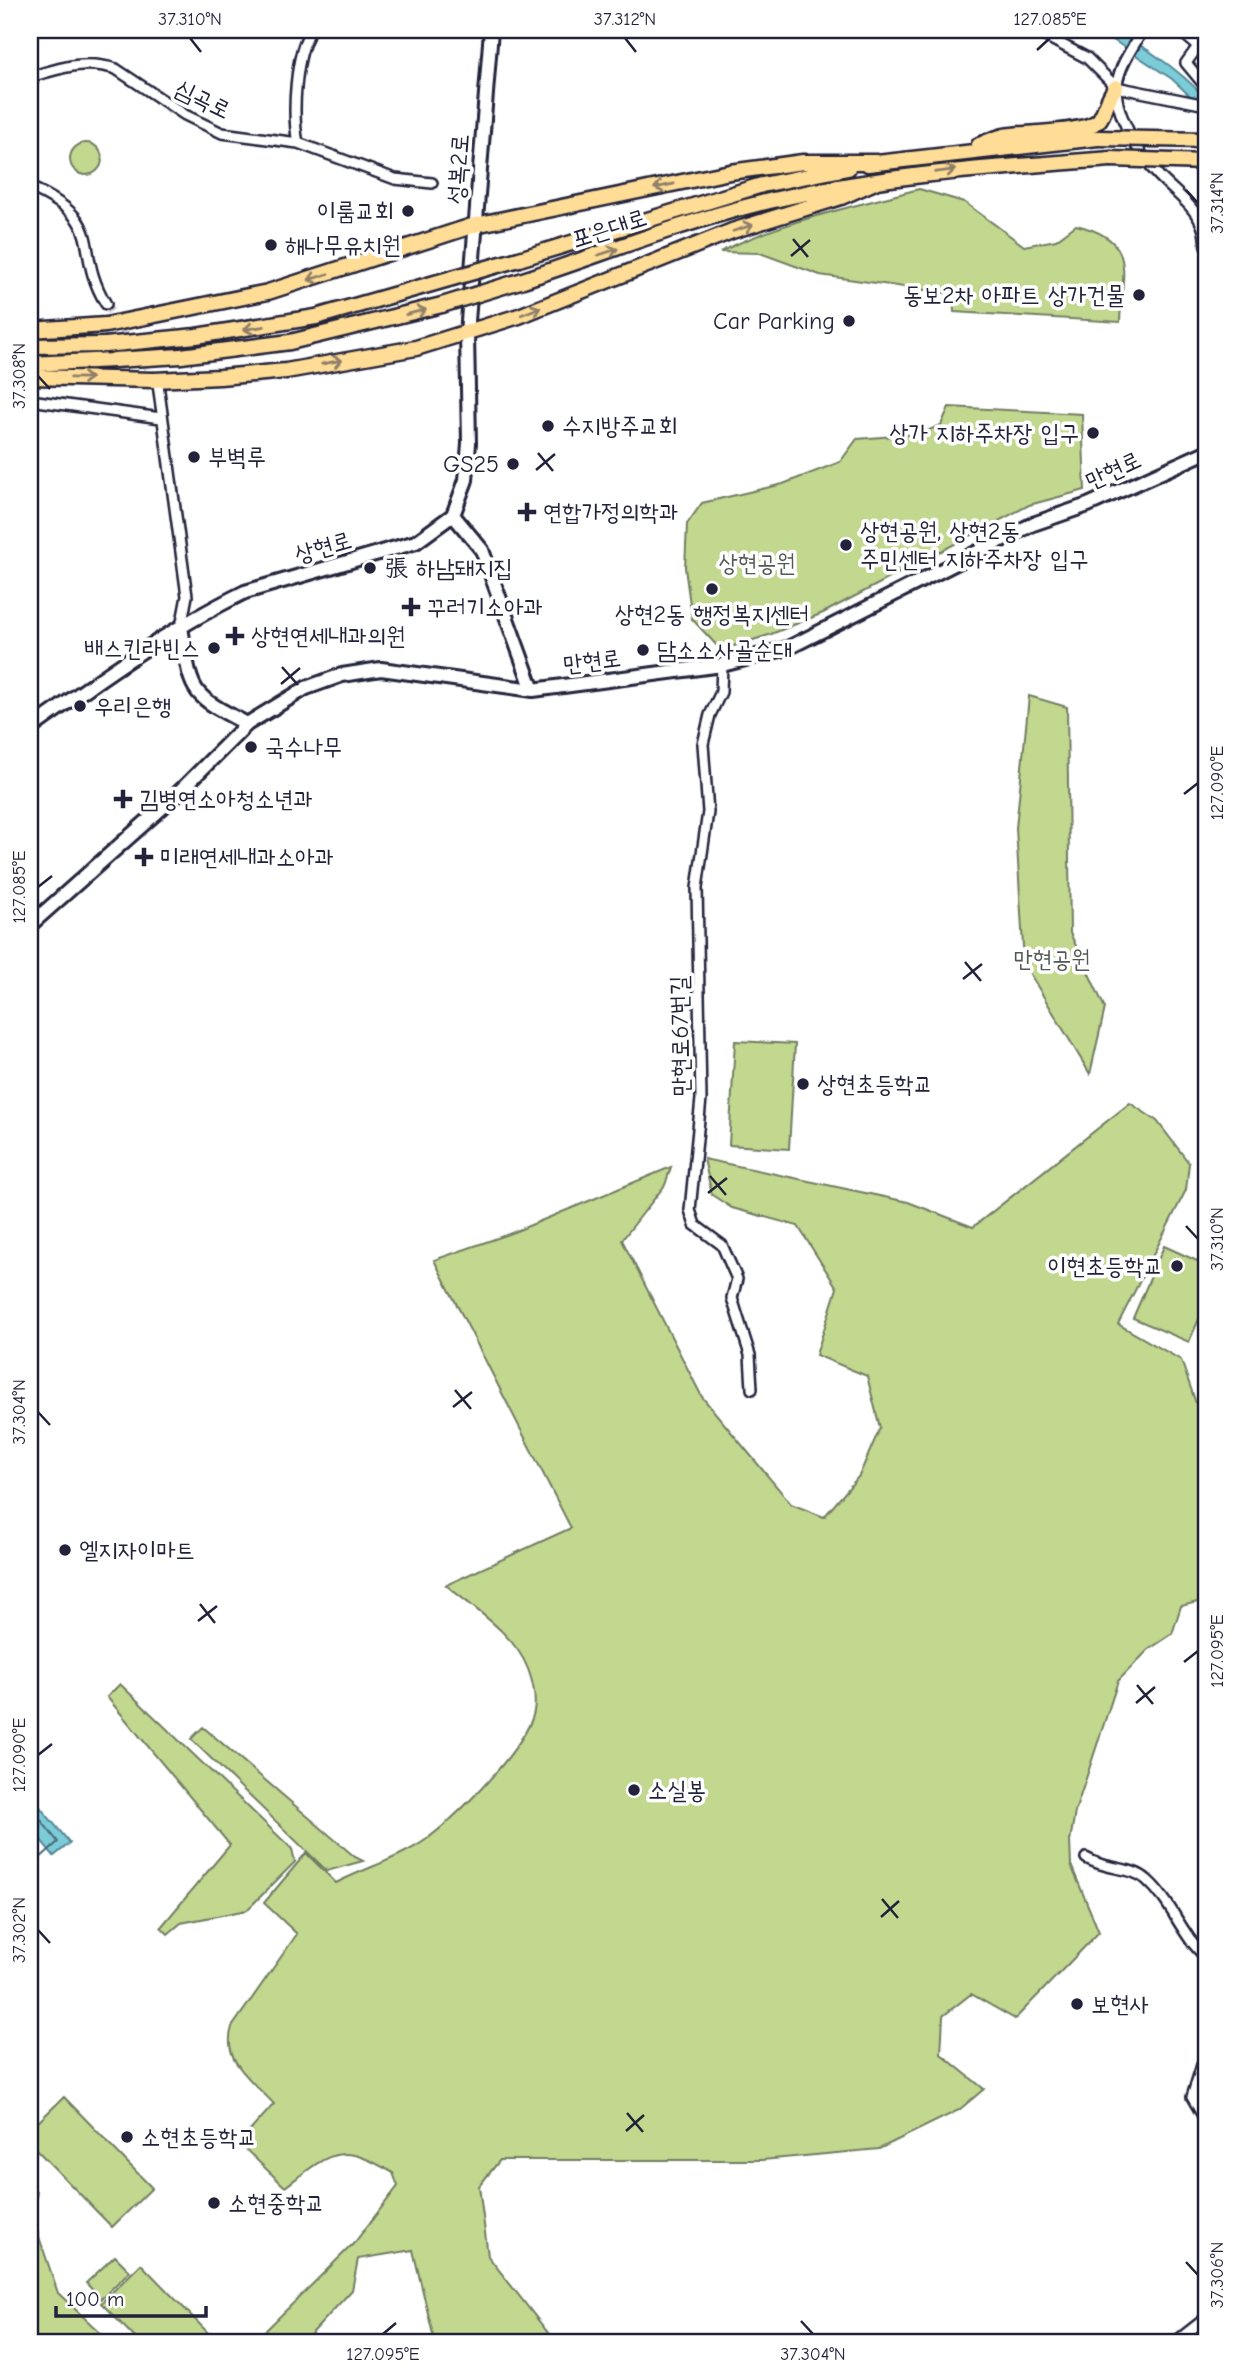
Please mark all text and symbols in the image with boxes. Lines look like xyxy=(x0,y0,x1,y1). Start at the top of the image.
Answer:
text: 37.310°N xyxy=(158,9,222,30)
text: 37.312°N xyxy=(594,9,656,30)
text: 127.085°E xyxy=(1013,9,1087,30)
street label: 심곡로 xyxy=(171,74,235,124)
street label: 성복2로 xyxy=(442,133,474,205)
one-way arrow xyxy=(933,164,956,177)
text: 37.314°N xyxy=(1207,172,1228,234)
one-way arrow xyxy=(653,179,676,193)
place label: 이룸교회 xyxy=(317,197,394,225)
marker: 이룸교회 xyxy=(400,203,416,219)
street label: 포은대로 xyxy=(568,203,650,253)
one-way arrow xyxy=(731,220,753,233)
place label: 해나무유치원 xyxy=(285,231,401,259)
marker: 해나무유치원 xyxy=(263,237,279,253)
one-way arrow xyxy=(597,245,619,257)
one-way arrow xyxy=(307,272,329,284)
place label: 동보2차 아파트 상가건물 xyxy=(903,281,1125,309)
marker: 동보2차 아파트 상가건물 xyxy=(1131,287,1147,303)
one-way arrow xyxy=(405,304,427,317)
one-way arrow xyxy=(520,304,541,317)
place label: Car Parking xyxy=(713,307,835,335)
marker: Car Parking xyxy=(841,313,857,329)
one-way arrow xyxy=(244,321,266,334)
text: 37.308°N xyxy=(9,343,30,409)
one-way arrow xyxy=(320,355,343,368)
one-way arrow xyxy=(69,371,92,384)
place label: 수지방주교회 xyxy=(562,412,678,440)
marker: 수지방주교회 xyxy=(540,418,556,434)
place label: 상가 지하주차장 입구 xyxy=(889,419,1079,447)
marker: 상가 지하주차장 입구 xyxy=(1085,425,1101,441)
place label: 부벽루 xyxy=(208,443,266,471)
street label: 만현로 xyxy=(1081,445,1145,495)
marker: 부벽루 xyxy=(186,449,202,465)
place label: GS25 xyxy=(443,450,499,478)
marker: GS25 xyxy=(505,456,521,472)
place label: 연합가정의학과 xyxy=(543,498,678,526)
marker: 연합가정의학과 xyxy=(517,502,537,522)
place label: 상현공원, 상현2동 주민센터 지하주차장 입구 xyxy=(860,517,1088,573)
street label: 상현로 xyxy=(291,526,355,568)
marker: 상현공원, 상현2동 주민센터 지하주차장 입구 xyxy=(838,537,854,553)
park label: 상현공원 xyxy=(718,549,796,577)
place label: 張 하남돼지집 xyxy=(384,554,513,582)
marker: 張 하남돼지집 xyxy=(362,560,378,576)
marker: 상현2동 행정복지센터 xyxy=(704,581,720,597)
place label: 꾸러기소아과 xyxy=(427,593,543,621)
marker: 꾸러기소아과 xyxy=(401,597,421,617)
place label: 상현2동 행정복지센터 xyxy=(615,600,809,628)
place label: 상현연세내과의원 xyxy=(251,622,406,650)
marker: 상현연세내과의원 xyxy=(225,626,245,646)
place label: 배스킨라빈스 xyxy=(84,634,200,662)
place label: 담소소사골순대 xyxy=(657,636,792,664)
marker: 배스킨라빈스 xyxy=(206,640,222,656)
marker: 담소소사골순대 xyxy=(635,642,651,658)
street label: 만현로 xyxy=(562,644,622,678)
place label: 우리은행 xyxy=(94,692,171,720)
marker: 우리은행 xyxy=(72,698,88,714)
place label: 국수나무 xyxy=(265,733,342,761)
marker: 국수나무 xyxy=(243,739,259,755)
text: 127.090°E xyxy=(1207,746,1228,820)
place label: 김병연소아청소년과 xyxy=(139,785,313,813)
marker: 김병연소아청소년과 xyxy=(113,789,133,809)
place label: 미래연세내과소아과 xyxy=(160,843,334,871)
marker: 미래연세내과소아과 xyxy=(134,847,154,867)
text: 127.085°E xyxy=(9,850,30,924)
park label: 만현공원 xyxy=(1013,945,1091,973)
street label: 만현로67번길 xyxy=(665,975,695,1097)
place label: 상현초등학교 xyxy=(817,1070,933,1098)
marker: 상현초등학교 xyxy=(795,1076,811,1092)
text: 37.310°N xyxy=(1207,1207,1228,1271)
place label: 이현초등학교 xyxy=(1047,1252,1163,1280)
marker: 이현초등학교 xyxy=(1169,1258,1185,1274)
text: 37.304°N xyxy=(9,1379,30,1445)
place label: 엘지자이마트 xyxy=(79,1536,195,1564)
marker: 엘지자이마트 xyxy=(57,1542,73,1558)
text: 127.095°E xyxy=(1207,1614,1228,1688)
text: 127.090°E xyxy=(9,1718,30,1792)
place label: 소실봉 xyxy=(648,1776,706,1804)
marker: 소실봉 xyxy=(626,1782,642,1798)
text: 37.302°N xyxy=(9,1897,30,1963)
place label: 보현사 xyxy=(1091,1990,1149,2018)
marker: 보현사 xyxy=(1069,1996,1085,2012)
place label: 소현초등학교 xyxy=(141,2123,257,2151)
marker: 소현초등학교 xyxy=(119,2129,135,2145)
place label: 소현중학교 xyxy=(228,2189,325,2217)
marker: 소현중학교 xyxy=(206,2195,222,2211)
text: 37.306°N xyxy=(1207,2242,1228,2308)
scale bar xyxy=(56,2275,206,2319)
text: 100 m xyxy=(66,2287,124,2311)
text: 127.095°E xyxy=(346,2344,420,2365)
text: 37.304°N xyxy=(780,2344,846,2365)

